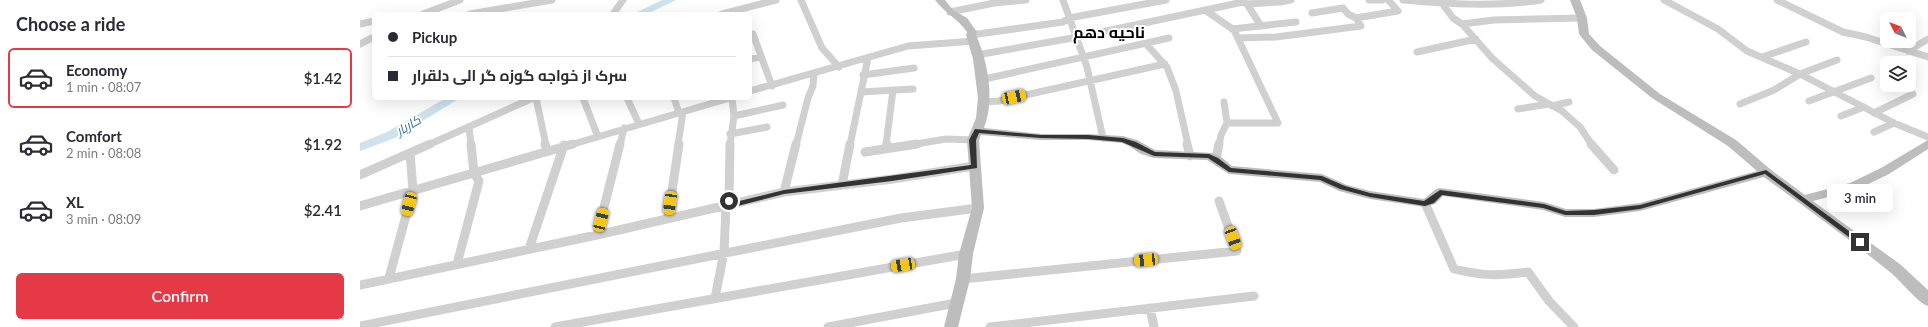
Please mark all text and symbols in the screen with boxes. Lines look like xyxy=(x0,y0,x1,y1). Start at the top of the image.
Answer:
north arrow xyxy=(1880,12,1916,48)
map controls xyxy=(1880,12,1916,92)
text: Choose a ride xyxy=(16,13,125,35)
district label: ناحیه دهم xyxy=(1073,22,1145,44)
text: Pickup xyxy=(412,28,457,46)
button: layers xyxy=(1880,56,1916,92)
icon: car xyxy=(18,60,54,96)
text: Economy xyxy=(66,61,127,79)
text: سرک از خواجه گوزه گر الی دلقرار xyxy=(412,66,627,84)
text: $1.42 xyxy=(304,69,342,87)
text: 1 min · 08:07 xyxy=(66,79,141,95)
car xyxy=(1001,89,1027,105)
water label: کاربار xyxy=(391,111,424,139)
icon: car xyxy=(18,126,54,162)
text: Comfort xyxy=(66,127,122,145)
text: $1.92 xyxy=(304,135,342,153)
text: 2 min · 08:08 xyxy=(66,145,141,161)
callout: 3 min xyxy=(1827,184,1893,212)
car xyxy=(662,190,678,216)
text: 3 min xyxy=(1844,190,1876,206)
car xyxy=(400,191,418,217)
icon: car xyxy=(18,192,54,228)
route start xyxy=(720,192,738,210)
text: XL xyxy=(66,193,84,211)
text: $2.41 xyxy=(304,201,342,219)
car xyxy=(592,207,610,233)
text: 3 min · 08:09 xyxy=(66,211,141,227)
car xyxy=(1223,225,1243,251)
route end xyxy=(1851,233,1869,251)
car xyxy=(1133,253,1159,267)
car xyxy=(890,257,916,273)
button: Confirm xyxy=(16,273,344,319)

